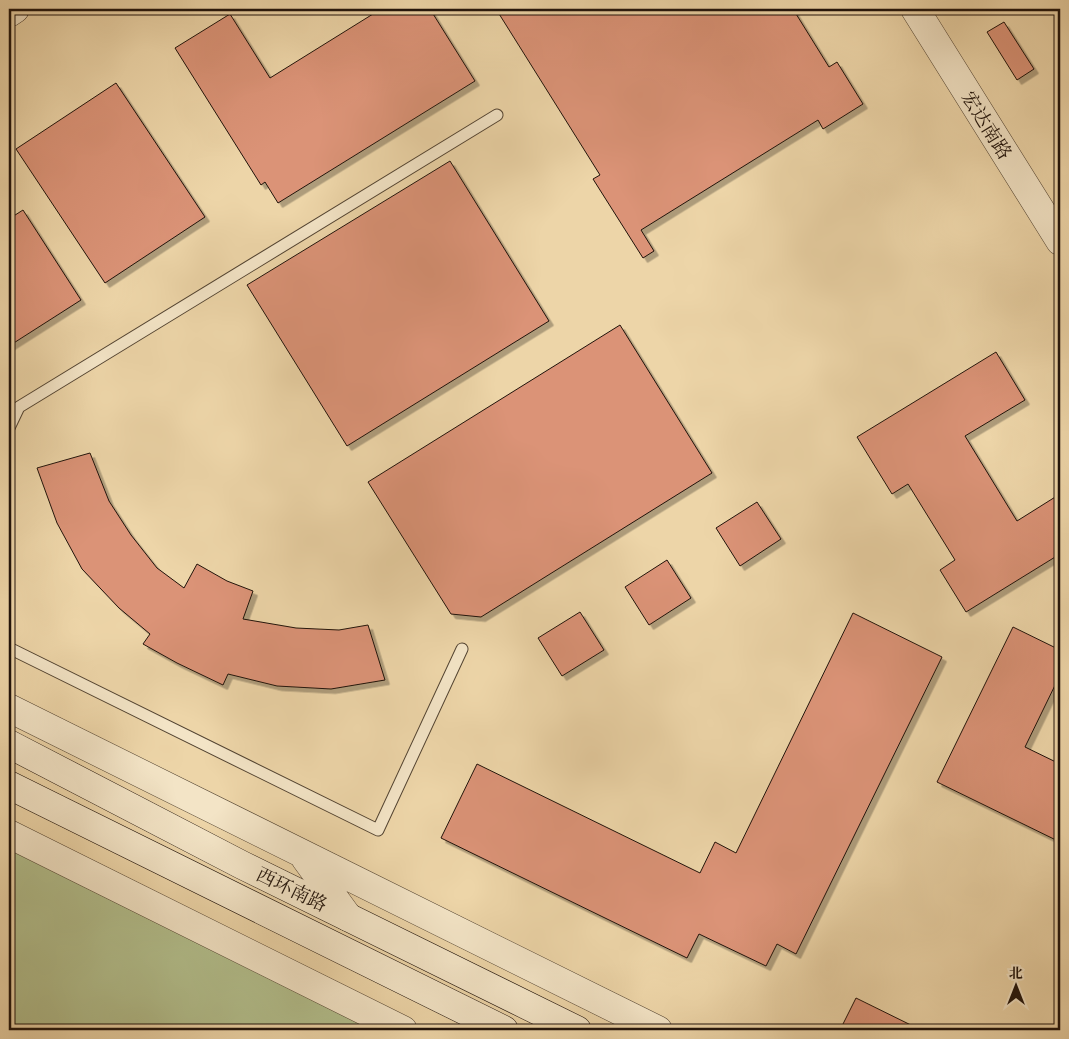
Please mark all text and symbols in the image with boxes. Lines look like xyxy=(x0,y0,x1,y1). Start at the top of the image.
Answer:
street label: 宏达南路 xyxy=(956,87,1016,164)
street label: 西环南路 xyxy=(252,863,331,917)
north arrow xyxy=(992,962,1042,1012)
text: 北 xyxy=(1009,965,1023,983)

